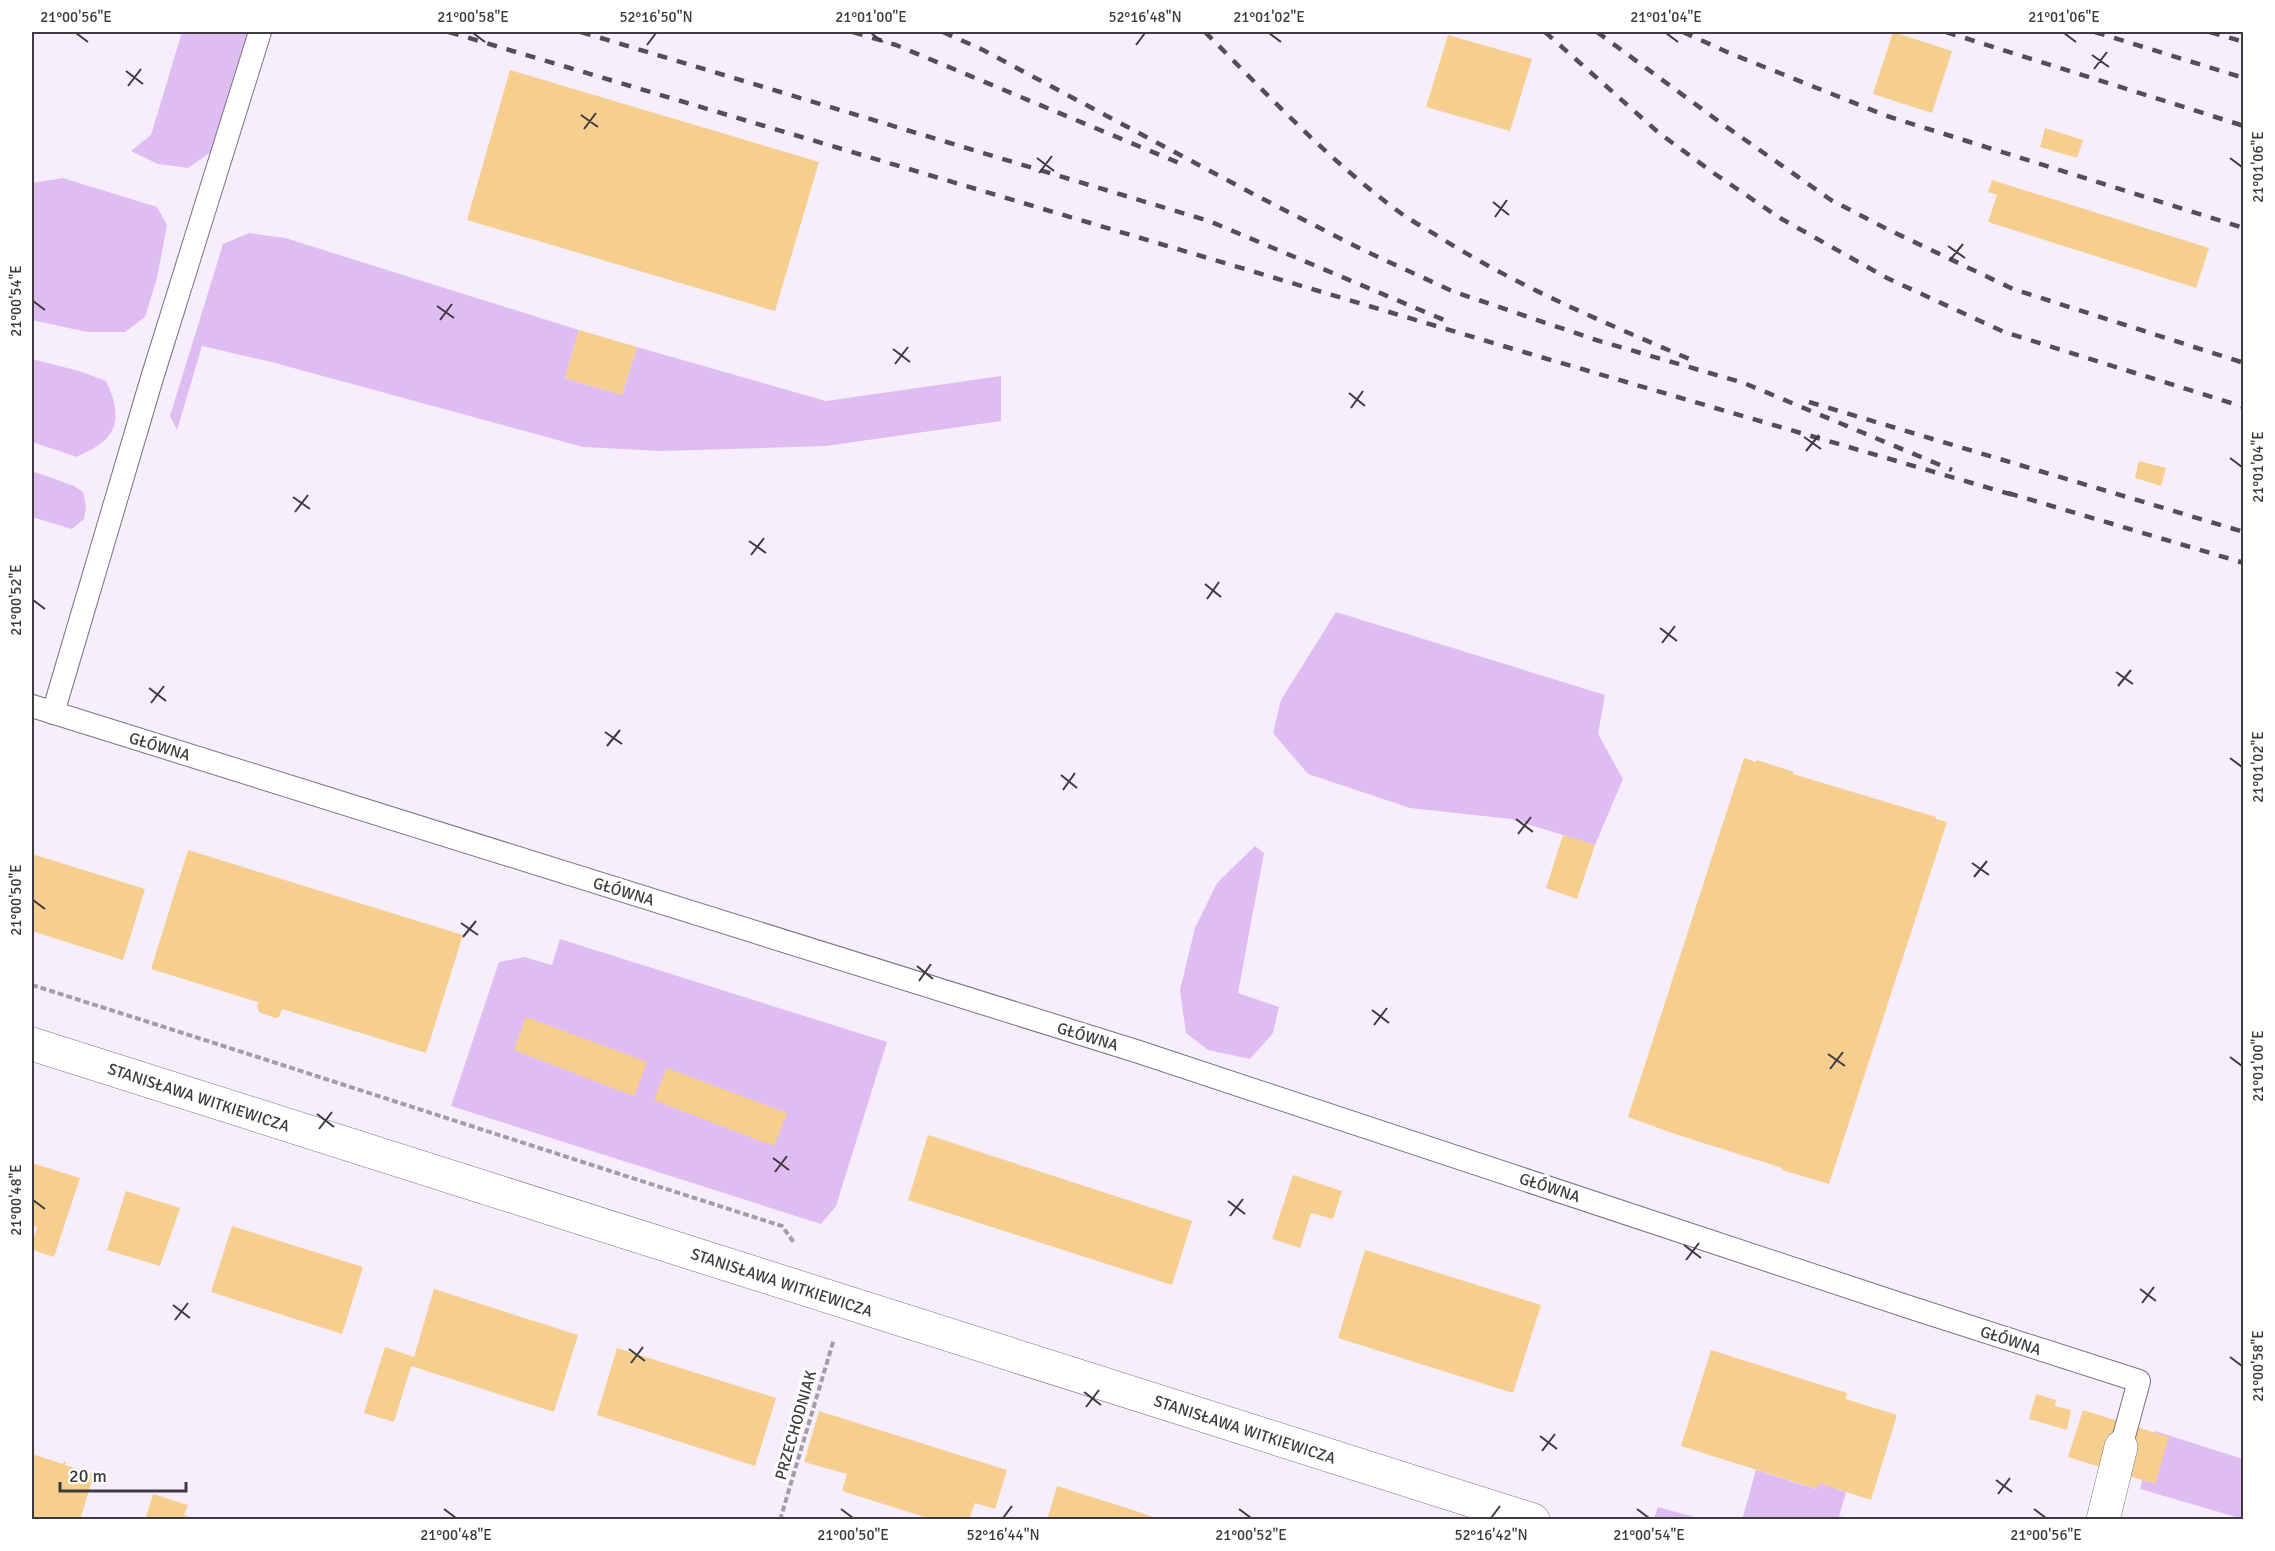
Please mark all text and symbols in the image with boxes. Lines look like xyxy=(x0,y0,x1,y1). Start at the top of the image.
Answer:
text: 21°00'56"E xyxy=(40,8,112,26)
text: 21°00'58"E xyxy=(437,8,509,26)
text: 52°16'50"N xyxy=(619,8,693,26)
text: 21°01'00"E xyxy=(835,8,907,26)
text: 52°16'48"N xyxy=(1108,8,1182,26)
text: 21°01'02"E xyxy=(1233,8,1305,26)
text: 21°01'04"E xyxy=(1630,8,1702,26)
text: 21°01'06"E xyxy=(2028,8,2100,26)
text: 21°01'06"E xyxy=(2249,131,2267,203)
text: 21°00'54"E xyxy=(7,265,25,337)
text: 21°01'04"E xyxy=(2249,431,2267,503)
text: 21°00'52"E xyxy=(7,564,25,636)
street label: GŁÓWNA xyxy=(127,728,193,766)
text: 21°01'02"E xyxy=(2249,731,2267,803)
text: 21°00'50"E xyxy=(7,864,25,936)
street label: GŁÓWNA xyxy=(591,873,657,911)
street label: GŁÓWNA xyxy=(1055,1018,1121,1056)
text: 21°01'00"E xyxy=(2249,1030,2267,1102)
street label: STANISŁAWA WITKIEWICZA xyxy=(105,1059,292,1137)
text: 21°00'48"E xyxy=(7,1164,25,1236)
street label: GŁÓWNA xyxy=(1517,1169,1583,1207)
street label: STANISŁAWA WITKIEWICZA xyxy=(688,1244,875,1322)
street label: GŁÓWNA xyxy=(1978,1322,2044,1360)
text: 21°00'58"E xyxy=(2249,1330,2267,1402)
street label: PRZECHODNIAK xyxy=(771,1368,821,1482)
street label: STANISŁAWA WITKIEWICZA xyxy=(1151,1391,1338,1469)
scale bar xyxy=(60,1455,186,1493)
text: 20 m xyxy=(69,1465,107,1487)
text: 21°00'48"E xyxy=(420,1526,492,1544)
text: 21°00'50"E xyxy=(817,1526,889,1544)
text: 52°16'44"N xyxy=(966,1526,1040,1544)
text: 21°00'52"E xyxy=(1215,1526,1287,1544)
text: 52°16'42"N xyxy=(1454,1526,1528,1544)
text: 21°00'54"E xyxy=(1613,1526,1685,1544)
text: 21°00'56"E xyxy=(2010,1526,2082,1544)

